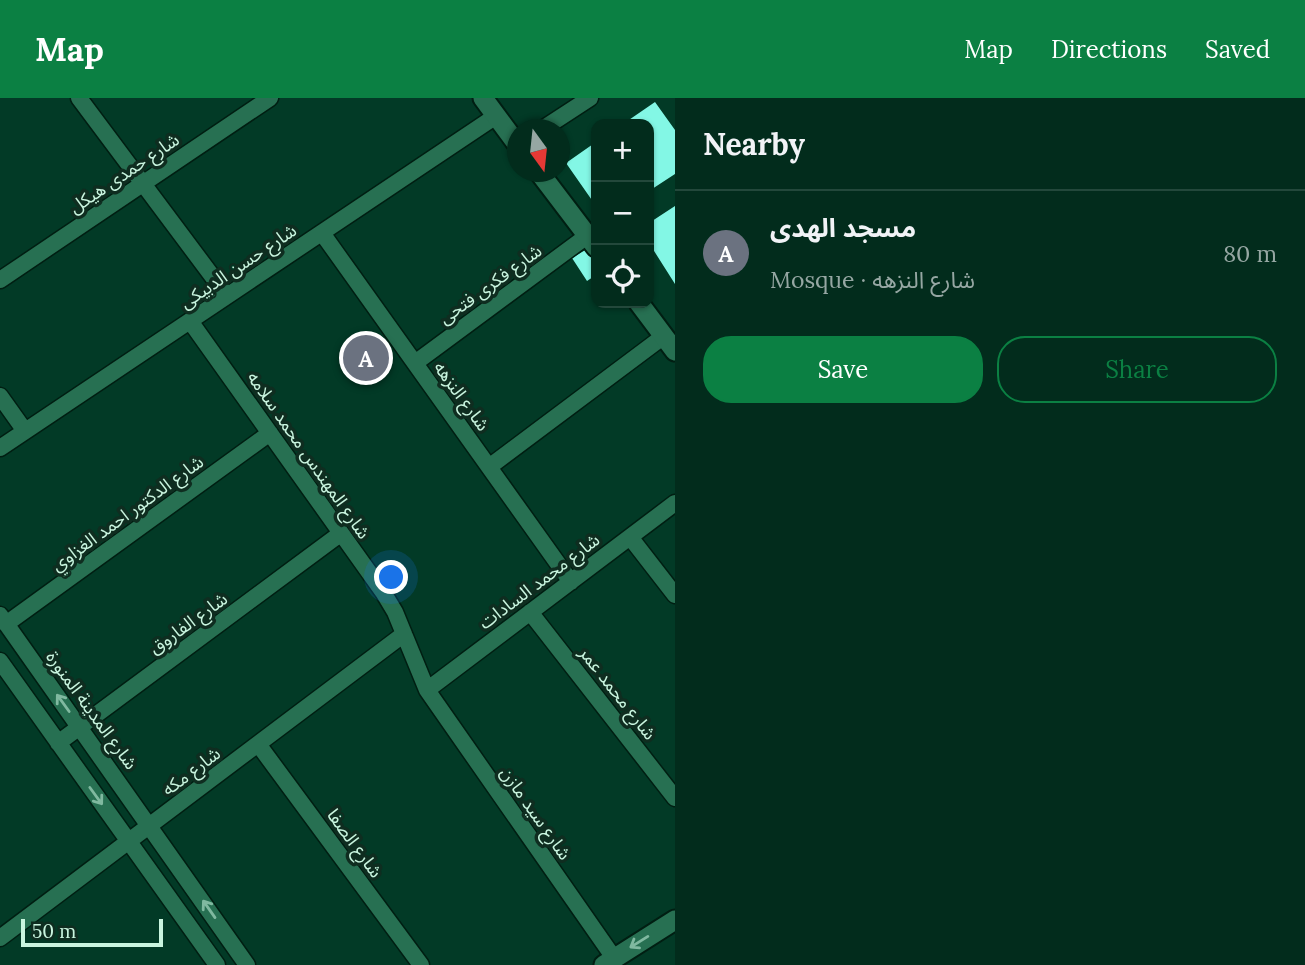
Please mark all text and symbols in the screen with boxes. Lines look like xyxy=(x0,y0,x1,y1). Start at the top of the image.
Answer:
text: Map xyxy=(35,28,104,70)
text: Map xyxy=(964,34,1013,65)
text: Directions xyxy=(1051,34,1167,65)
text: Saved xyxy=(1205,34,1270,65)
north arrow xyxy=(507,119,570,182)
map controls xyxy=(591,119,654,308)
button: + xyxy=(591,119,654,182)
text: Nearby xyxy=(703,125,805,163)
street label: شارع حمدى هيكل xyxy=(64,128,185,221)
button: − xyxy=(591,182,654,245)
text: مسجد الهدى xyxy=(770,211,916,244)
street label: شارع حسن الدبيكى xyxy=(175,218,303,316)
street label: شارع فكرى فتحى xyxy=(434,239,548,332)
text: A xyxy=(718,239,734,268)
text: 80 m xyxy=(1223,239,1277,268)
button: locate xyxy=(591,245,654,308)
text: Mosque · شارع النزهه xyxy=(770,265,975,294)
pin: A xyxy=(343,332,389,384)
button: Save xyxy=(703,336,983,403)
button: Share xyxy=(997,336,1277,403)
street label: شارع النزهه xyxy=(427,357,495,437)
street label: شارع المهندس محمد سلامه xyxy=(240,367,376,545)
street label: شارع الدكتور احمد الغزاوي xyxy=(46,450,210,578)
street label: شارع محمد السادات xyxy=(474,528,606,636)
your location xyxy=(374,560,408,594)
street label: شارع الفاروق xyxy=(144,587,234,662)
street label: شارع محمد عمر xyxy=(571,641,662,746)
street label: شارع المدينة المنورة xyxy=(39,646,143,776)
one-way arrow xyxy=(56,694,71,713)
street label: شارع مكه xyxy=(157,742,227,803)
street label: شارع سيد مازن xyxy=(493,762,577,866)
one-way arrow xyxy=(89,786,104,805)
street label: شارع الصفا xyxy=(320,804,388,884)
one-way arrow xyxy=(201,900,216,919)
scale bar xyxy=(21,916,163,948)
text: 50 m xyxy=(32,919,76,943)
one-way arrow xyxy=(630,936,650,950)

